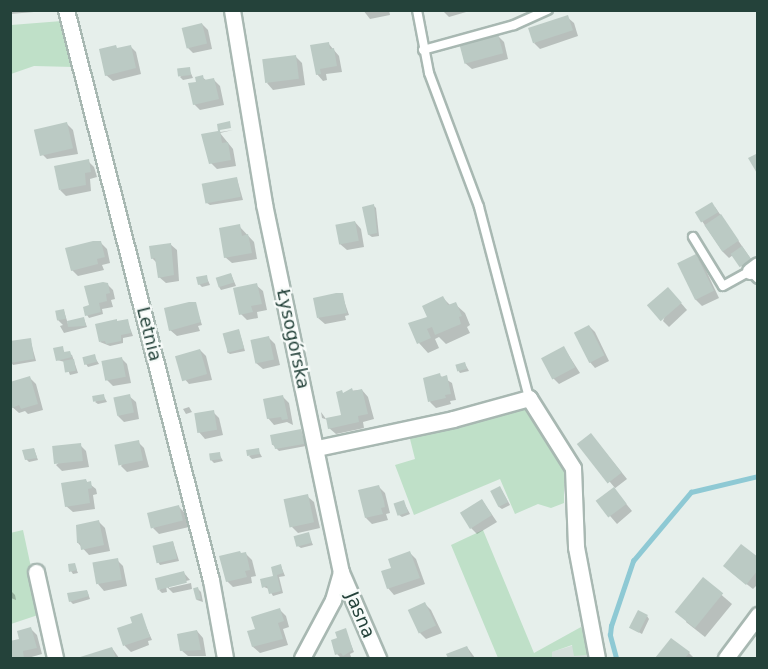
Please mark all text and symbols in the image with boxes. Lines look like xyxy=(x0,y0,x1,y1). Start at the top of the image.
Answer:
street label: Łysogórska xyxy=(272,287,314,391)
street label: Letnia xyxy=(132,305,166,363)
street label: Jasna xyxy=(341,589,379,641)

